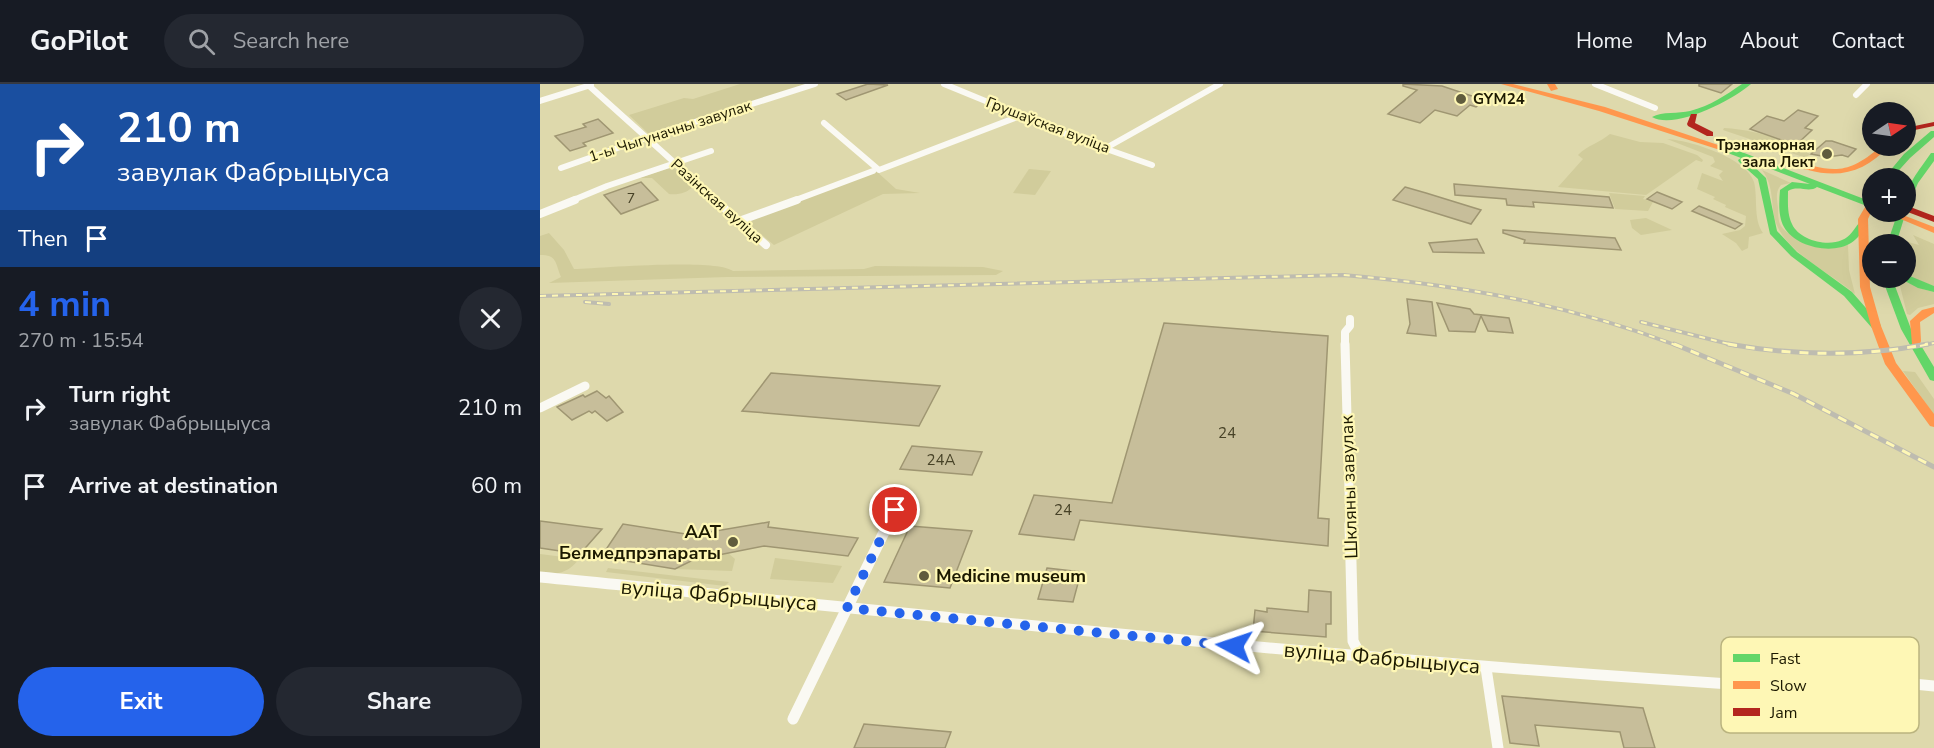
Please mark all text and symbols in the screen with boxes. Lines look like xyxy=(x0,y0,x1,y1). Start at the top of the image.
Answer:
search box xyxy=(164,14,584,68)
text: GoPilot xyxy=(30,22,128,60)
icon: search xyxy=(185,25,218,58)
text: Search here xyxy=(233,26,349,56)
text: Home xyxy=(1576,27,1633,55)
text: Map xyxy=(1666,27,1707,55)
text: About xyxy=(1740,27,1798,55)
text: Contact xyxy=(1831,27,1904,55)
place label: GYM24 xyxy=(1473,89,1525,109)
street label: Грушаўская вуліца xyxy=(983,92,1113,158)
marker: GYM24 xyxy=(1454,92,1468,106)
street label: 1-ы Чыгуначны завулак xyxy=(586,95,754,167)
text: 210 m xyxy=(117,100,241,157)
north arrow xyxy=(1862,102,1916,156)
map controls xyxy=(1862,102,1916,288)
icon: right xyxy=(18,108,96,186)
place label: Трэнажорная зала Лект xyxy=(1716,135,1815,172)
marker: Трэнажорная зала Лект xyxy=(1820,147,1834,161)
text: завулак Фабрыцыуса xyxy=(117,154,390,191)
street label: Разінская вуліца xyxy=(667,154,767,248)
button: + xyxy=(1862,168,1916,222)
house number: 7 xyxy=(627,189,635,208)
icon: arrive xyxy=(80,222,113,255)
text: Then xyxy=(18,224,68,254)
button: − xyxy=(1862,234,1916,288)
text: 4 min xyxy=(18,280,111,329)
button: close xyxy=(459,287,522,350)
text: 270 m · 15:54 xyxy=(18,327,144,354)
text: Turn right xyxy=(69,380,170,410)
icon: right xyxy=(18,392,51,425)
text: 210 m xyxy=(458,393,522,423)
text: завулак Фабрыцыуса xyxy=(69,410,271,437)
street label: Шкляны завулак xyxy=(1334,414,1364,559)
house number: 24 xyxy=(1218,423,1236,443)
house number: 24А xyxy=(927,450,956,470)
icon: arrive xyxy=(18,470,51,503)
text: Arrive at destination xyxy=(69,471,278,501)
text: 60 m xyxy=(471,471,522,501)
pin xyxy=(869,484,920,535)
icon: arrive xyxy=(878,493,911,526)
house number: 24 xyxy=(1054,500,1072,520)
place label: ААТ Белмедпрэпараты xyxy=(559,520,722,565)
marker: ААТ Белмедпрэпараты xyxy=(726,535,740,549)
place label: Medicine museum xyxy=(936,564,1086,588)
marker: Medicine museum xyxy=(917,569,931,583)
street label: вуліца Фабрыцыуса xyxy=(620,572,818,618)
position arrow xyxy=(1202,614,1266,678)
street label: вуліца Фабрыцыуса xyxy=(1283,635,1481,681)
legend xyxy=(1721,637,1919,733)
text: Fast xyxy=(1770,648,1801,670)
button: Exit xyxy=(18,667,264,736)
button: Share xyxy=(276,667,522,736)
text: Slow xyxy=(1770,675,1807,697)
text: Jam xyxy=(1769,702,1797,724)

